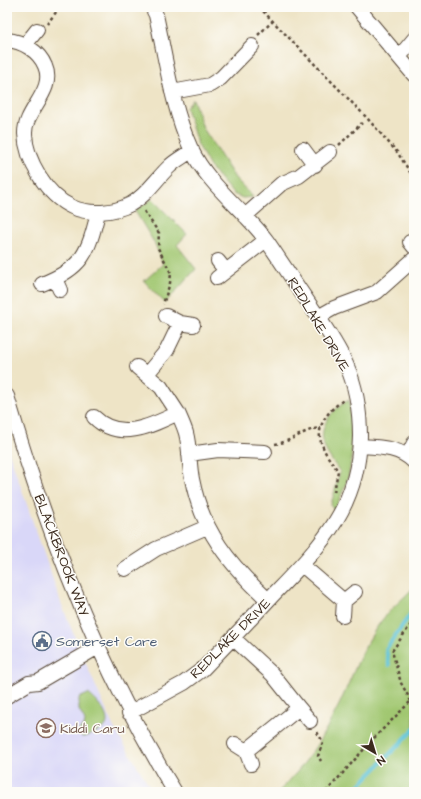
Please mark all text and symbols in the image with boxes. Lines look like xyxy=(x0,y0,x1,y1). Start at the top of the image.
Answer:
street label: REDLAKE DRIVE xyxy=(282,274,355,376)
street label: BLACKBROOK WAY xyxy=(29,491,94,620)
street label: REDLAKE DRIVE xyxy=(186,593,276,683)
public building icon: Somerset Care xyxy=(31,630,53,652)
place label: Somerset Care xyxy=(56,632,158,652)
school or university icon: Kiddi Caru xyxy=(35,717,57,739)
place label: Kiddi Caru xyxy=(60,719,125,739)
north arrow xyxy=(355,733,395,773)
text: N xyxy=(373,752,388,769)

